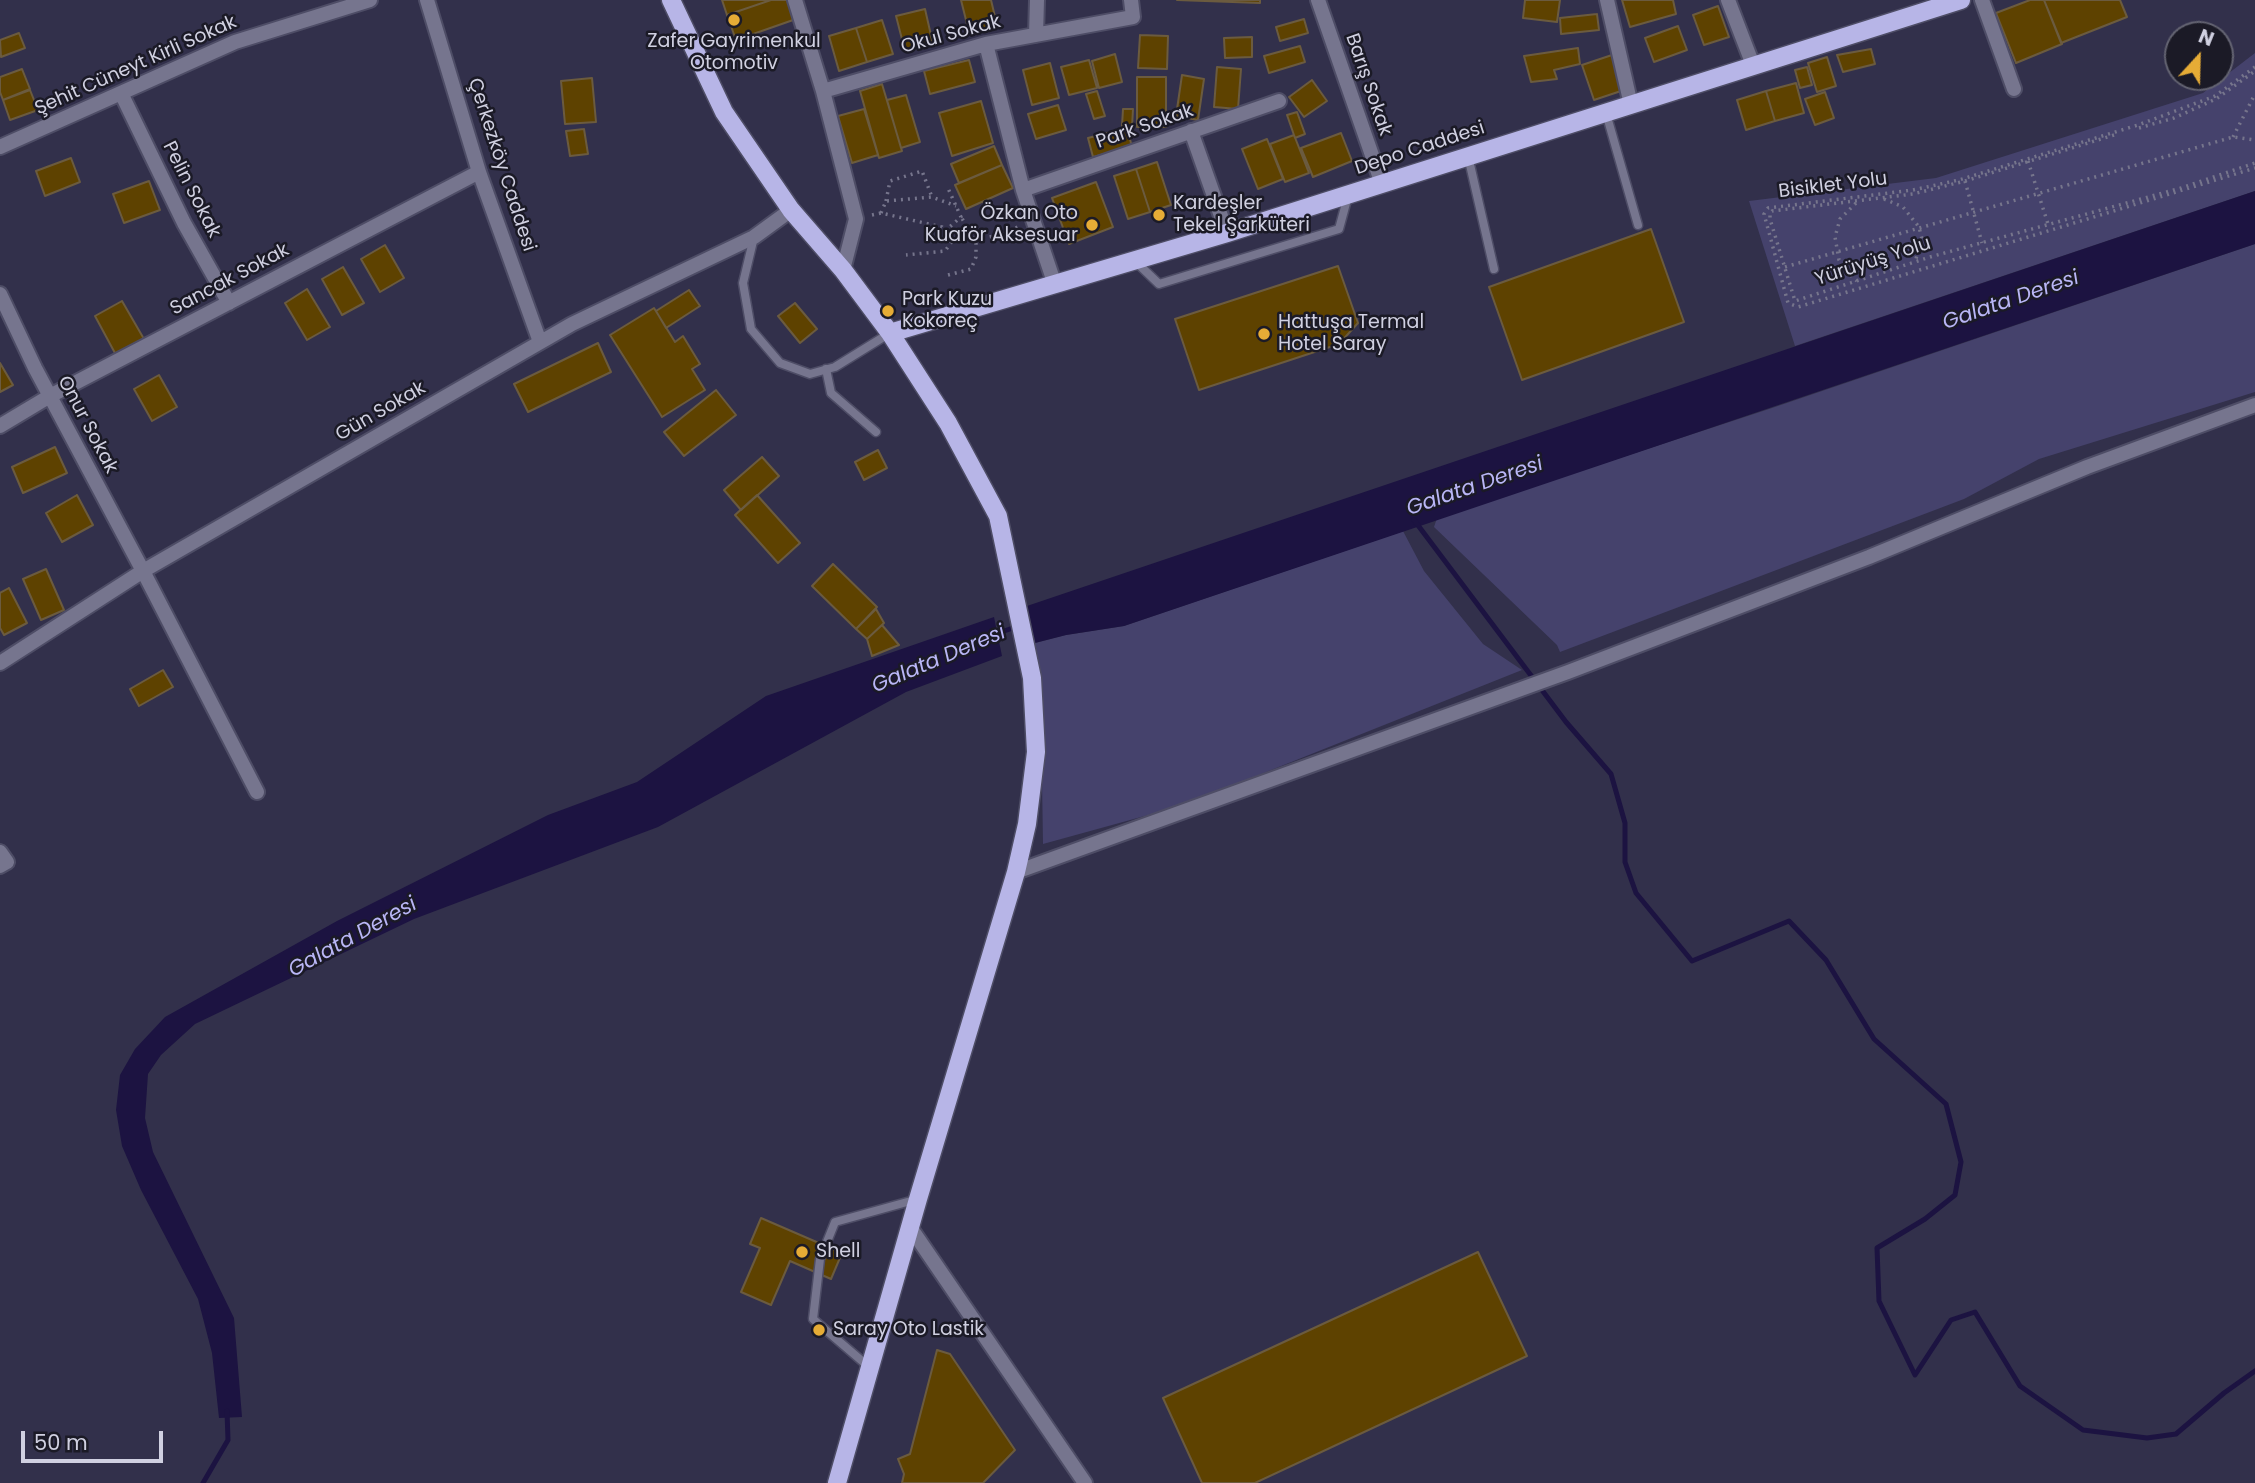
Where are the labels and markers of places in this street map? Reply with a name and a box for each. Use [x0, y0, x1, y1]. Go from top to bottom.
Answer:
marker: Zafer Gayrimenkul Otomotiv [726, 12, 742, 28]
place label: Zafer Gayrimenkul Otomotiv [647, 31, 821, 75]
place label: Kardeşler Tekel Şarküteri [1173, 193, 1310, 237]
place label: Özkan Oto Kuaför Aksesuar [925, 203, 1078, 247]
marker: Kardeşler Tekel Şarküteri [1151, 207, 1167, 223]
marker: Özkan Oto Kuaför Aksesuar [1084, 217, 1100, 233]
place label: Park Kuzu Kokoreç [902, 289, 992, 333]
marker: Park Kuzu Kokoreç [880, 303, 896, 319]
place label: Hattuşa Termal Hotel Saray [1278, 312, 1424, 356]
marker: Hattuşa Termal Hotel Saray [1256, 326, 1272, 342]
place label: Shell [816, 1241, 860, 1263]
marker: Shell [794, 1244, 810, 1260]
place label: Saray Oto Lastik [833, 1319, 984, 1341]
marker: Saray Oto Lastik [811, 1322, 827, 1338]

